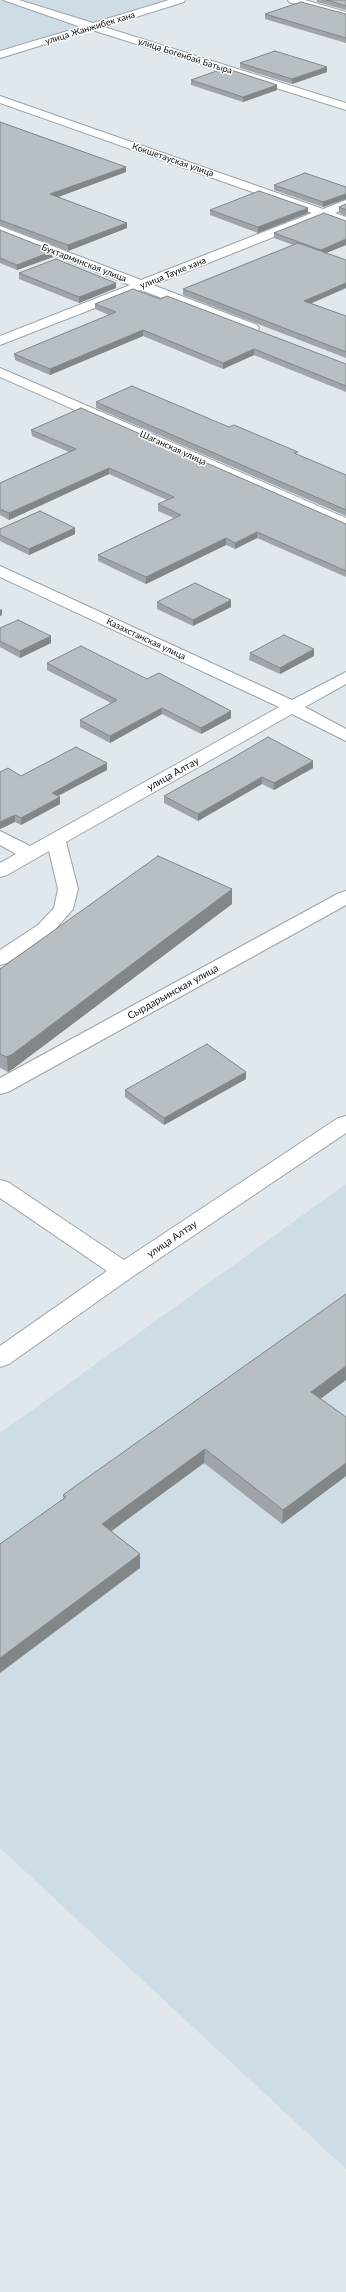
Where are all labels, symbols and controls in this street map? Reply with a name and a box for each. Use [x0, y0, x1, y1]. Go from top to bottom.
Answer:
street label: улица Жанжибек хана [44, 9, 136, 47]
street label: улица Богенбай Батыра [136, 36, 234, 76]
street label: Кокшетауская улица [131, 141, 215, 179]
street label: Бухтарминская улица [40, 242, 128, 284]
street label: улица Тауке хана [138, 255, 208, 291]
street label: Шаганская улица [138, 428, 208, 468]
street label: Казахстанская улица [105, 616, 187, 662]
street label: улица Алтау [145, 755, 201, 793]
street label: Сырдарьинская улица [126, 962, 220, 1022]
street label: улица Алтау [145, 1218, 199, 1260]

